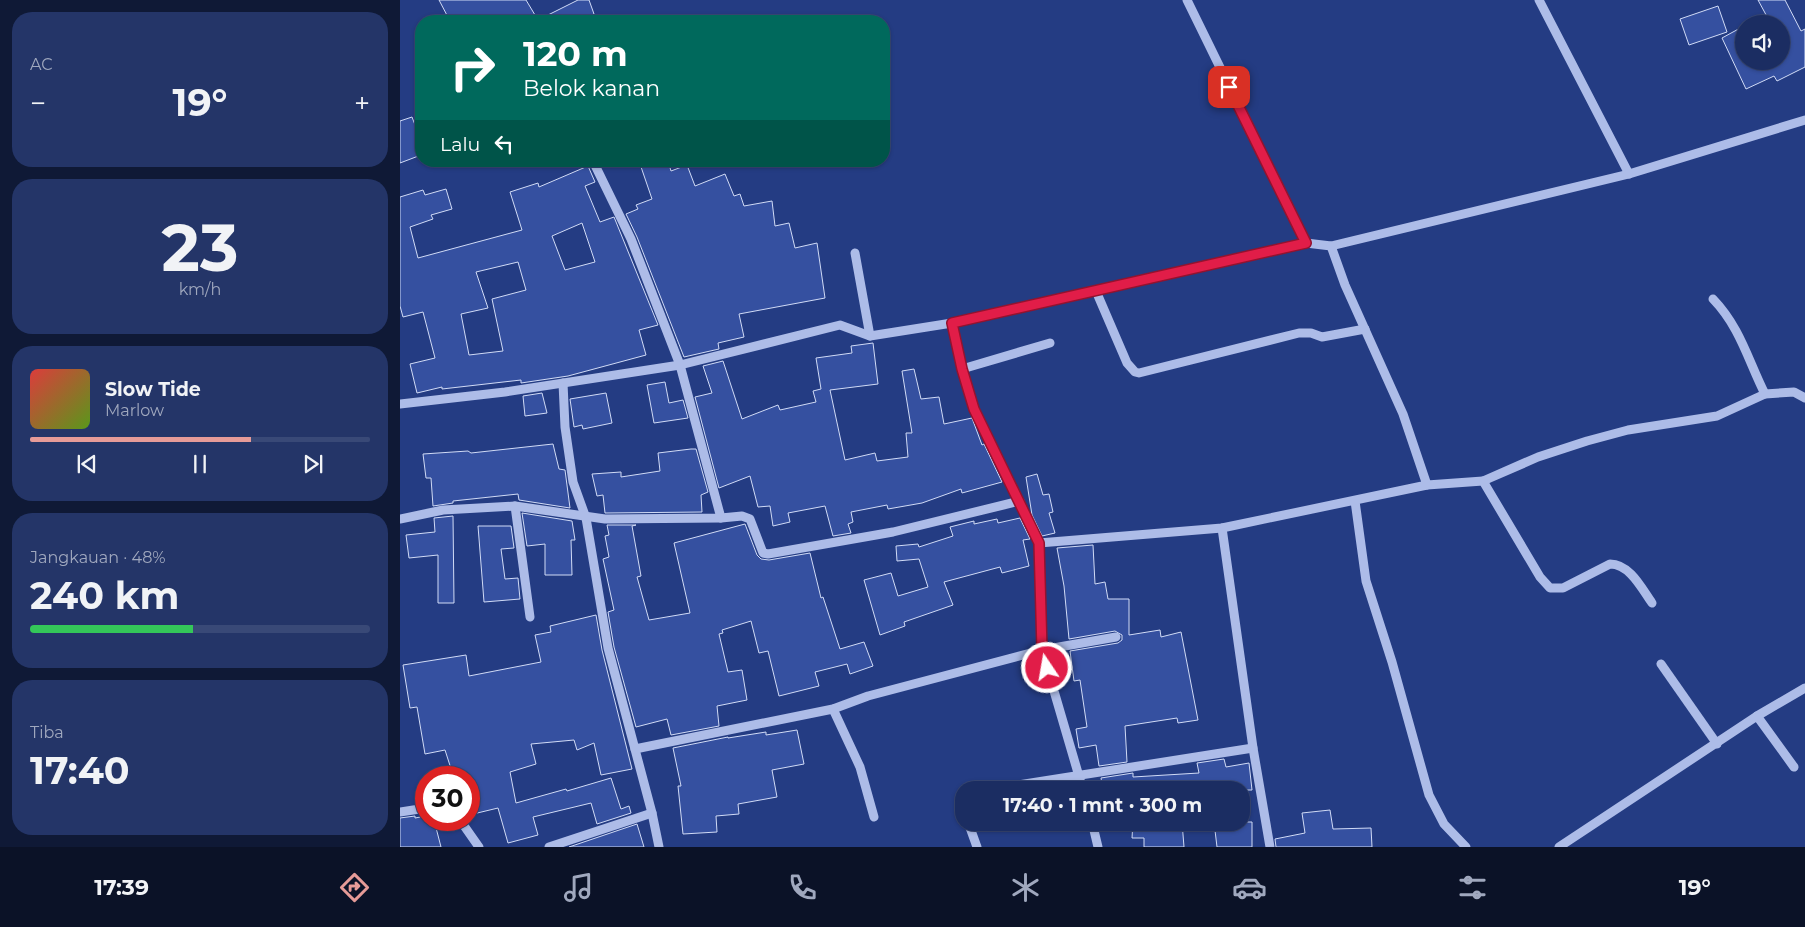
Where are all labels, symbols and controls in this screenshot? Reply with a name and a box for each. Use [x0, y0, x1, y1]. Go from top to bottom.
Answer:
map controls [1735, 15, 1790, 70]
button: sound [1735, 15, 1790, 70]
text: 120 m [523, 32, 628, 75]
icon: right [440, 35, 505, 100]
text: AC [30, 55, 53, 74]
pin [1208, 66, 1250, 108]
icon: arrive [1215, 73, 1243, 101]
text: Belok kanan [523, 75, 660, 102]
text: 19° [173, 79, 228, 126]
text: − [30, 86, 46, 120]
text: + [354, 86, 370, 120]
icon: left [490, 130, 518, 158]
text: Lalu [440, 133, 480, 156]
text: 23 [162, 208, 238, 287]
text: km/h [179, 280, 221, 299]
text: Slow Tide [105, 378, 201, 401]
text: Marlow [105, 401, 164, 420]
icon: previous [73, 450, 101, 478]
icon: pause [186, 450, 214, 478]
icon: next [299, 450, 327, 478]
text: Jangkauan · 48% [30, 548, 166, 567]
text: 240 km [30, 572, 179, 619]
position arrow [1020, 641, 1072, 693]
text: Tiba [30, 723, 64, 742]
text: 17:40 [30, 747, 130, 794]
speed limit sign: 30 [415, 766, 480, 831]
text: 17:40 · 1 mnt · 300 m [1003, 794, 1202, 817]
icon: directions [337, 870, 372, 905]
icon: music [561, 870, 596, 905]
icon: phone [785, 870, 820, 905]
icon: climate [1008, 870, 1043, 905]
icon: car [1232, 870, 1267, 905]
icon: filters [1455, 870, 1490, 905]
text: 17:39 [94, 874, 149, 901]
text: 19° [1679, 874, 1711, 901]

